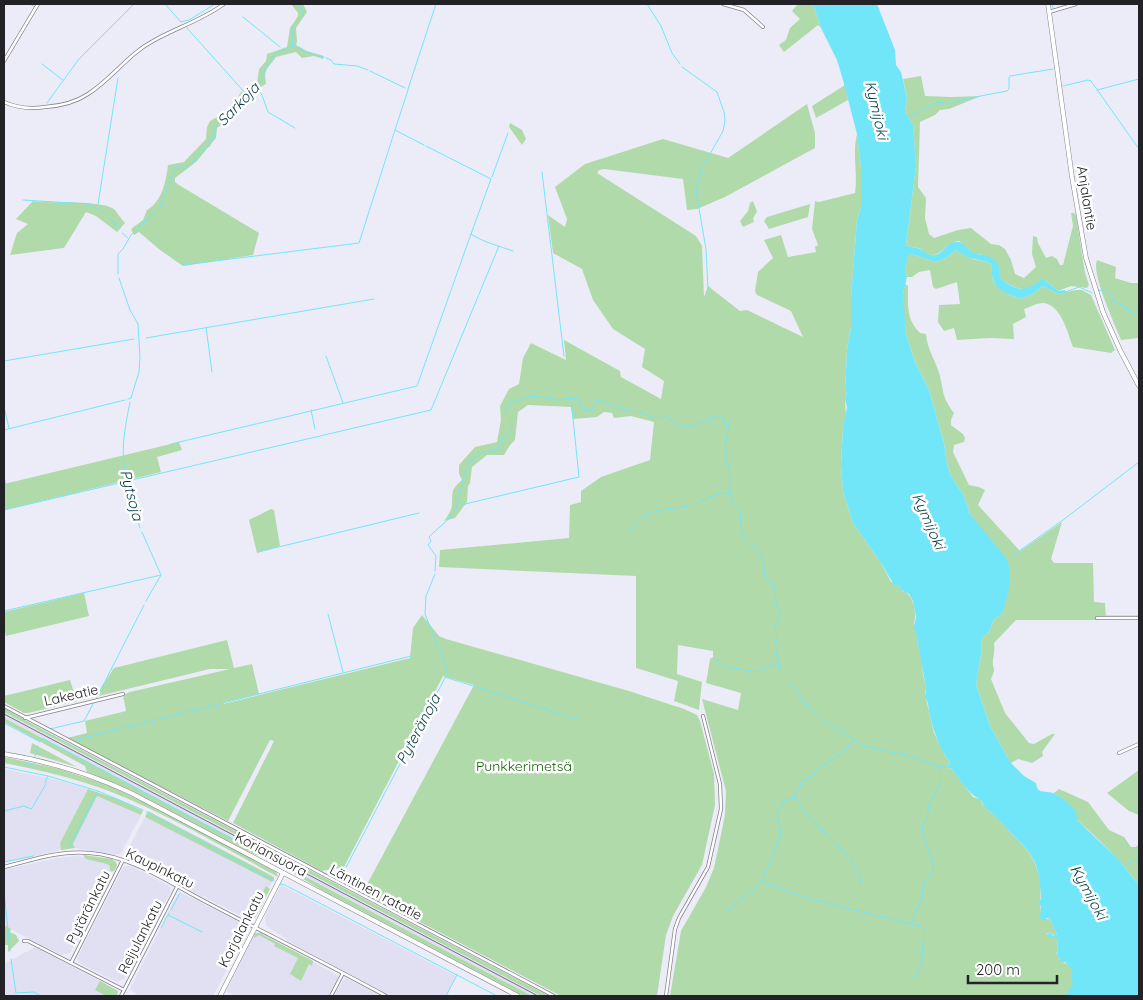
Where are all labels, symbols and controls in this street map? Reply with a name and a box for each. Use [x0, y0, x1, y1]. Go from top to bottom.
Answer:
water label: Sarkoja [213, 78, 264, 130]
water label: Kymijoki [861, 79, 893, 143]
street label: Anjalantie [1073, 165, 1101, 232]
water label: Pytsoja [116, 467, 148, 524]
water label: Kymijoki [908, 490, 951, 554]
street label: Lakeatie [42, 680, 100, 710]
water label: Pyteränoja [392, 690, 445, 767]
park label: Punkkerimetsä [476, 757, 572, 775]
street label: Koriansuora [232, 827, 310, 881]
street label: Kaupinkatu [123, 844, 197, 892]
street label: Läntinen ratatie [327, 860, 425, 924]
water label: Kymijoki [1066, 861, 1113, 924]
street label: Pytäränkatu [62, 867, 114, 947]
street label: Korjalankatu [214, 888, 268, 970]
street label: Reijulankatu [114, 897, 166, 977]
scale bar [968, 952, 1057, 984]
text: 200 m [976, 960, 1020, 979]

